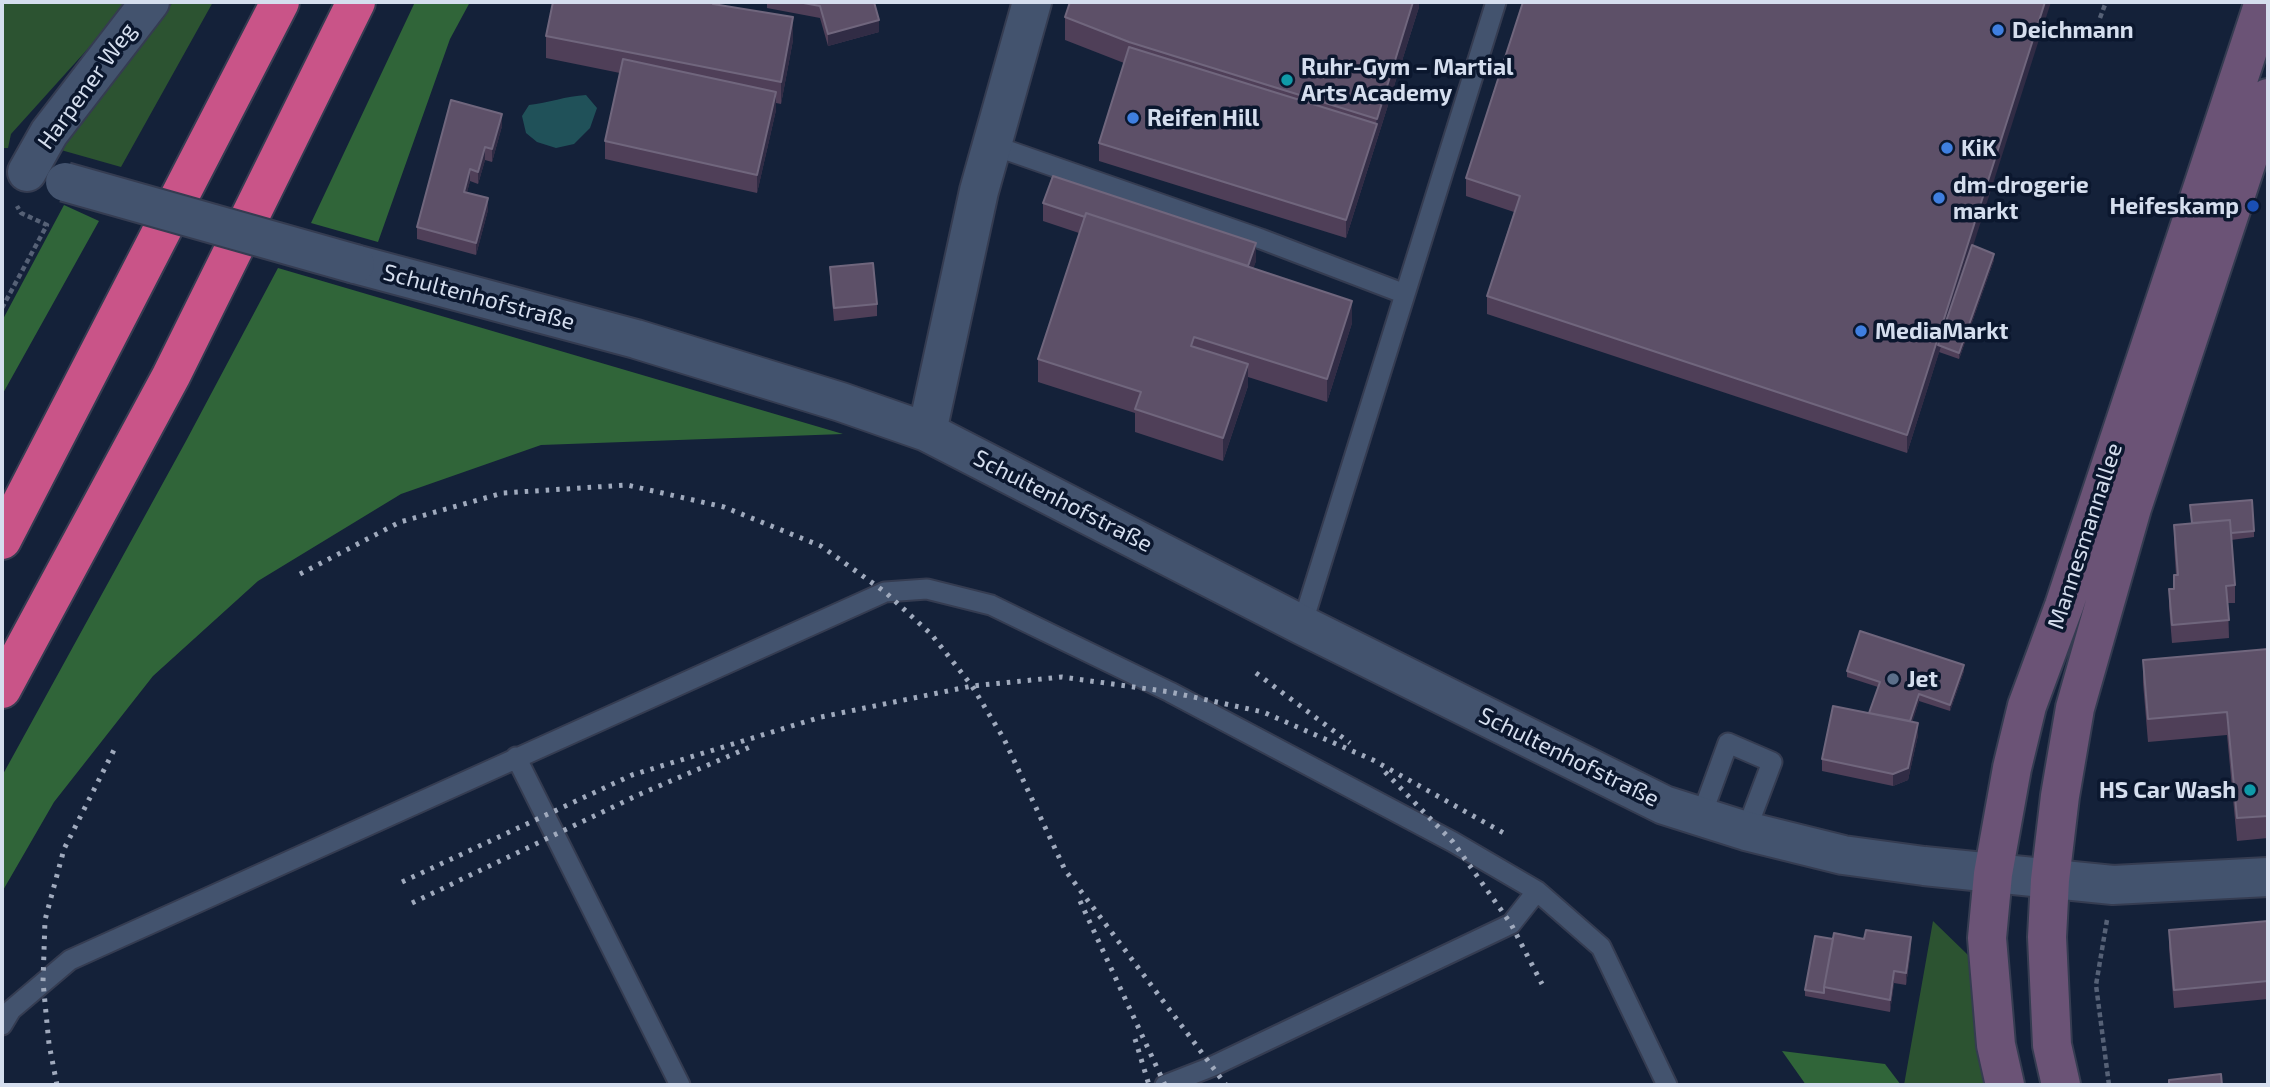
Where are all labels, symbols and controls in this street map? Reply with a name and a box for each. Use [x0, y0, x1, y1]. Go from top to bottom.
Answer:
place label: Deichmann [2012, 16, 2134, 44]
street label: Harpener Weg [32, 17, 142, 155]
marker: Deichmann [1990, 22, 2006, 38]
place label: Ruhr-Gym – Martial Arts Academy [1301, 53, 1514, 107]
marker: Ruhr-Gym – Martial Arts Academy [1279, 72, 1295, 88]
place label: Reifen Hill [1147, 104, 1259, 132]
marker: Reifen Hill [1125, 110, 1141, 126]
place label: KiK [1961, 134, 1997, 162]
marker: KiK [1939, 140, 1955, 156]
place label: dm-drogerie markt [1953, 171, 2089, 225]
marker: dm-drogerie markt [1931, 190, 1947, 206]
place label: Heifeskamp [2109, 192, 2239, 220]
marker: Heifeskamp [2245, 198, 2261, 214]
street label: Schultenhofstraße [380, 258, 578, 336]
place label: MediaMarkt [1875, 317, 2008, 345]
marker: MediaMarkt [1853, 323, 1869, 339]
street label: Mannesmannallee [2042, 439, 2128, 633]
street label: Schultenhofstraße [969, 444, 1157, 558]
place label: Jet [1907, 665, 1938, 693]
marker: Jet [1885, 671, 1901, 687]
street label: Schultenhofstraße [1474, 701, 1664, 813]
place label: HS Car Wash [2099, 776, 2236, 804]
marker: HS Car Wash [2242, 782, 2258, 798]

